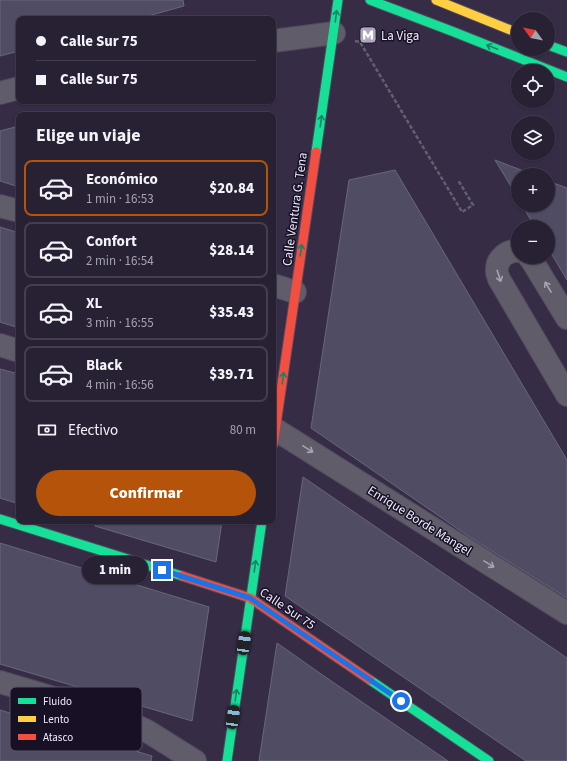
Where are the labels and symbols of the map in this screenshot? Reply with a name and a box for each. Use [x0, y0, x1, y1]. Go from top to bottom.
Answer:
one-way arrow [332, 10, 340, 23]
north arrow [511, 12, 555, 56]
metro station icon: La Viga [358, 25, 378, 45]
place label: La Viga [381, 27, 419, 45]
one-way arrow [486, 42, 498, 50]
one-way arrow [317, 115, 325, 128]
street label: Calle Ventura G. Tena [278, 151, 312, 267]
one-way arrow [297, 244, 305, 257]
one-way arrow [495, 269, 503, 281]
one-way arrow [544, 281, 552, 293]
one-way arrow [279, 372, 287, 385]
one-way arrow [302, 446, 314, 454]
street label: Enrique Borde Mangel [364, 482, 475, 560]
callout: 1 min [82, 556, 148, 584]
one-way arrow [251, 560, 259, 573]
one-way arrow [483, 560, 494, 568]
route end [153, 561, 171, 579]
street label: Calle Sur 75 [256, 584, 319, 634]
car [236, 630, 252, 656]
legend [10, 687, 142, 751]
one-way arrow [232, 689, 240, 702]
route start [392, 692, 410, 710]
text: Fluido [43, 694, 72, 709]
car [225, 704, 241, 730]
text: Lento [43, 712, 69, 727]
text: Atasco [43, 730, 73, 745]

